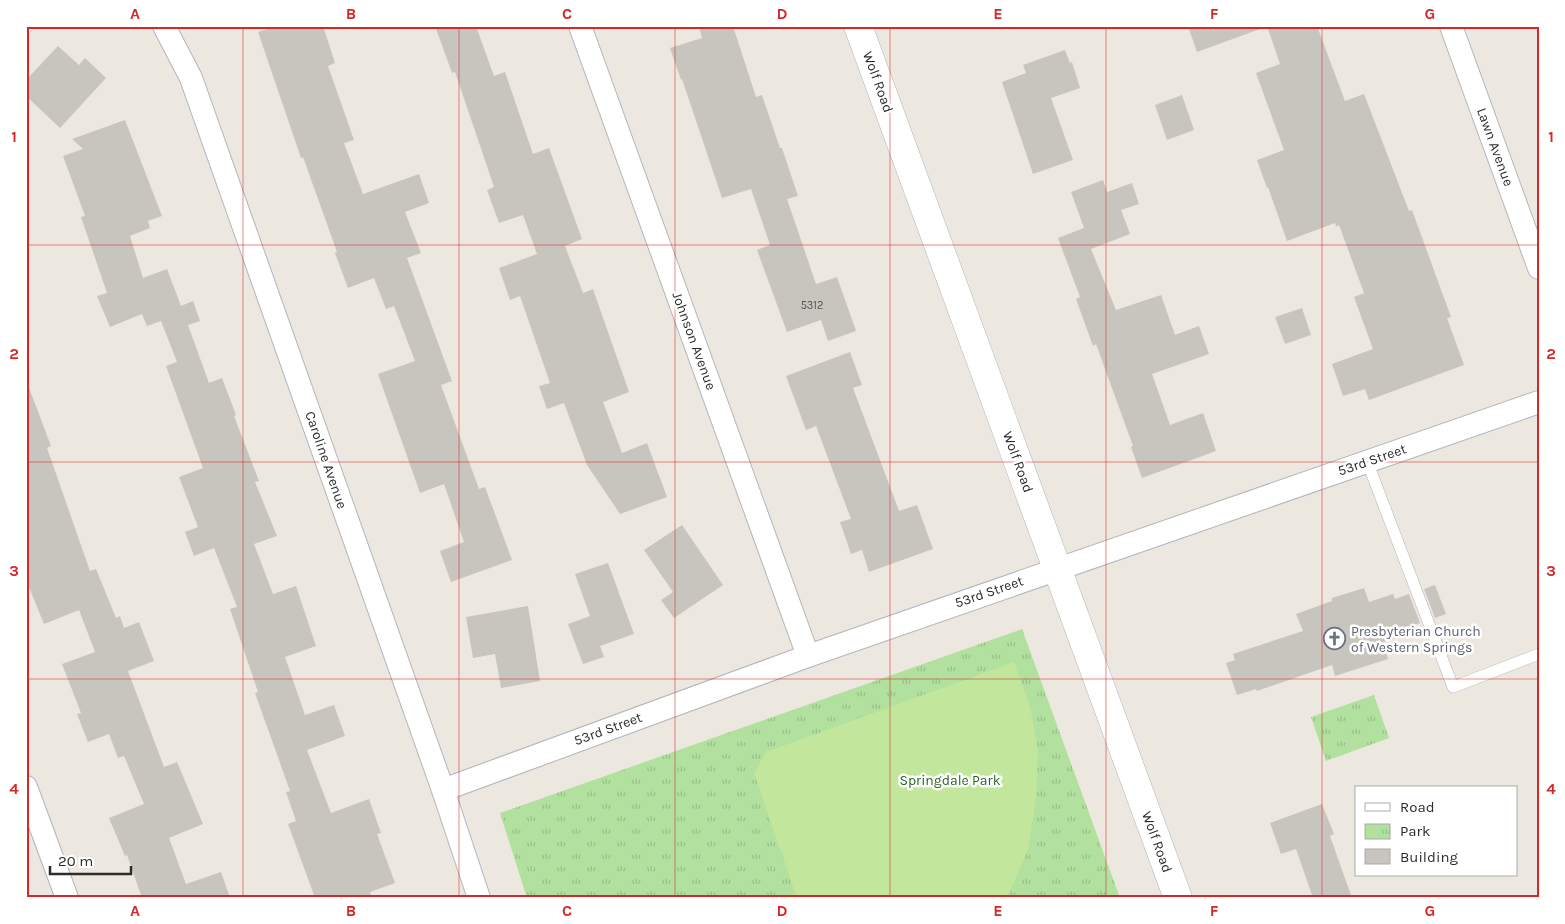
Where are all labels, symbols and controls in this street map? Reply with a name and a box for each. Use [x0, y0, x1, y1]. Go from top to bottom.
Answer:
text: A [130, 4, 140, 23]
text: B [346, 4, 356, 23]
text: C [562, 4, 572, 23]
text: D [777, 4, 788, 23]
text: E [993, 4, 1003, 23]
text: F [1210, 4, 1219, 23]
text: G [1425, 4, 1435, 23]
street label: Wolf Road [859, 49, 897, 115]
street label: Lawn Avenue [1473, 105, 1517, 189]
text: 1 [11, 127, 17, 146]
text: 1 [1548, 127, 1554, 146]
street label: Johnson Avenue [668, 290, 720, 392]
house number: 5312 [801, 299, 823, 312]
text: 2 [9, 344, 19, 363]
text: 2 [1546, 344, 1556, 363]
street label: Caroline Avenue [301, 409, 351, 511]
street label: Wolf Road [999, 429, 1037, 495]
street label: 53rd Street [1336, 440, 1408, 480]
text: 3 [9, 561, 19, 580]
text: 3 [1546, 561, 1556, 580]
street label: 53rd Street [953, 572, 1025, 612]
place label: Presbyterian Church of Western Springs [1351, 623, 1481, 656]
church icon: Presbyterian Church of Western Springs [1323, 627, 1347, 651]
street label: 53rd Street [572, 709, 644, 749]
park label: Springdale Park [899, 772, 1001, 789]
text: 4 [9, 779, 19, 798]
text: 4 [1546, 779, 1556, 798]
legend [1355, 786, 1518, 876]
text: Road [1400, 798, 1435, 816]
street label: Wolf Road [1138, 809, 1176, 875]
text: Park [1400, 822, 1430, 840]
scale bar [50, 844, 131, 876]
text: Building [1400, 848, 1458, 866]
text: 20 m [58, 852, 93, 870]
text: A [130, 901, 140, 920]
text: B [346, 901, 356, 920]
text: C [562, 901, 572, 920]
text: D [777, 901, 788, 920]
text: E [993, 901, 1003, 920]
text: F [1210, 901, 1219, 920]
text: G [1425, 901, 1435, 920]

